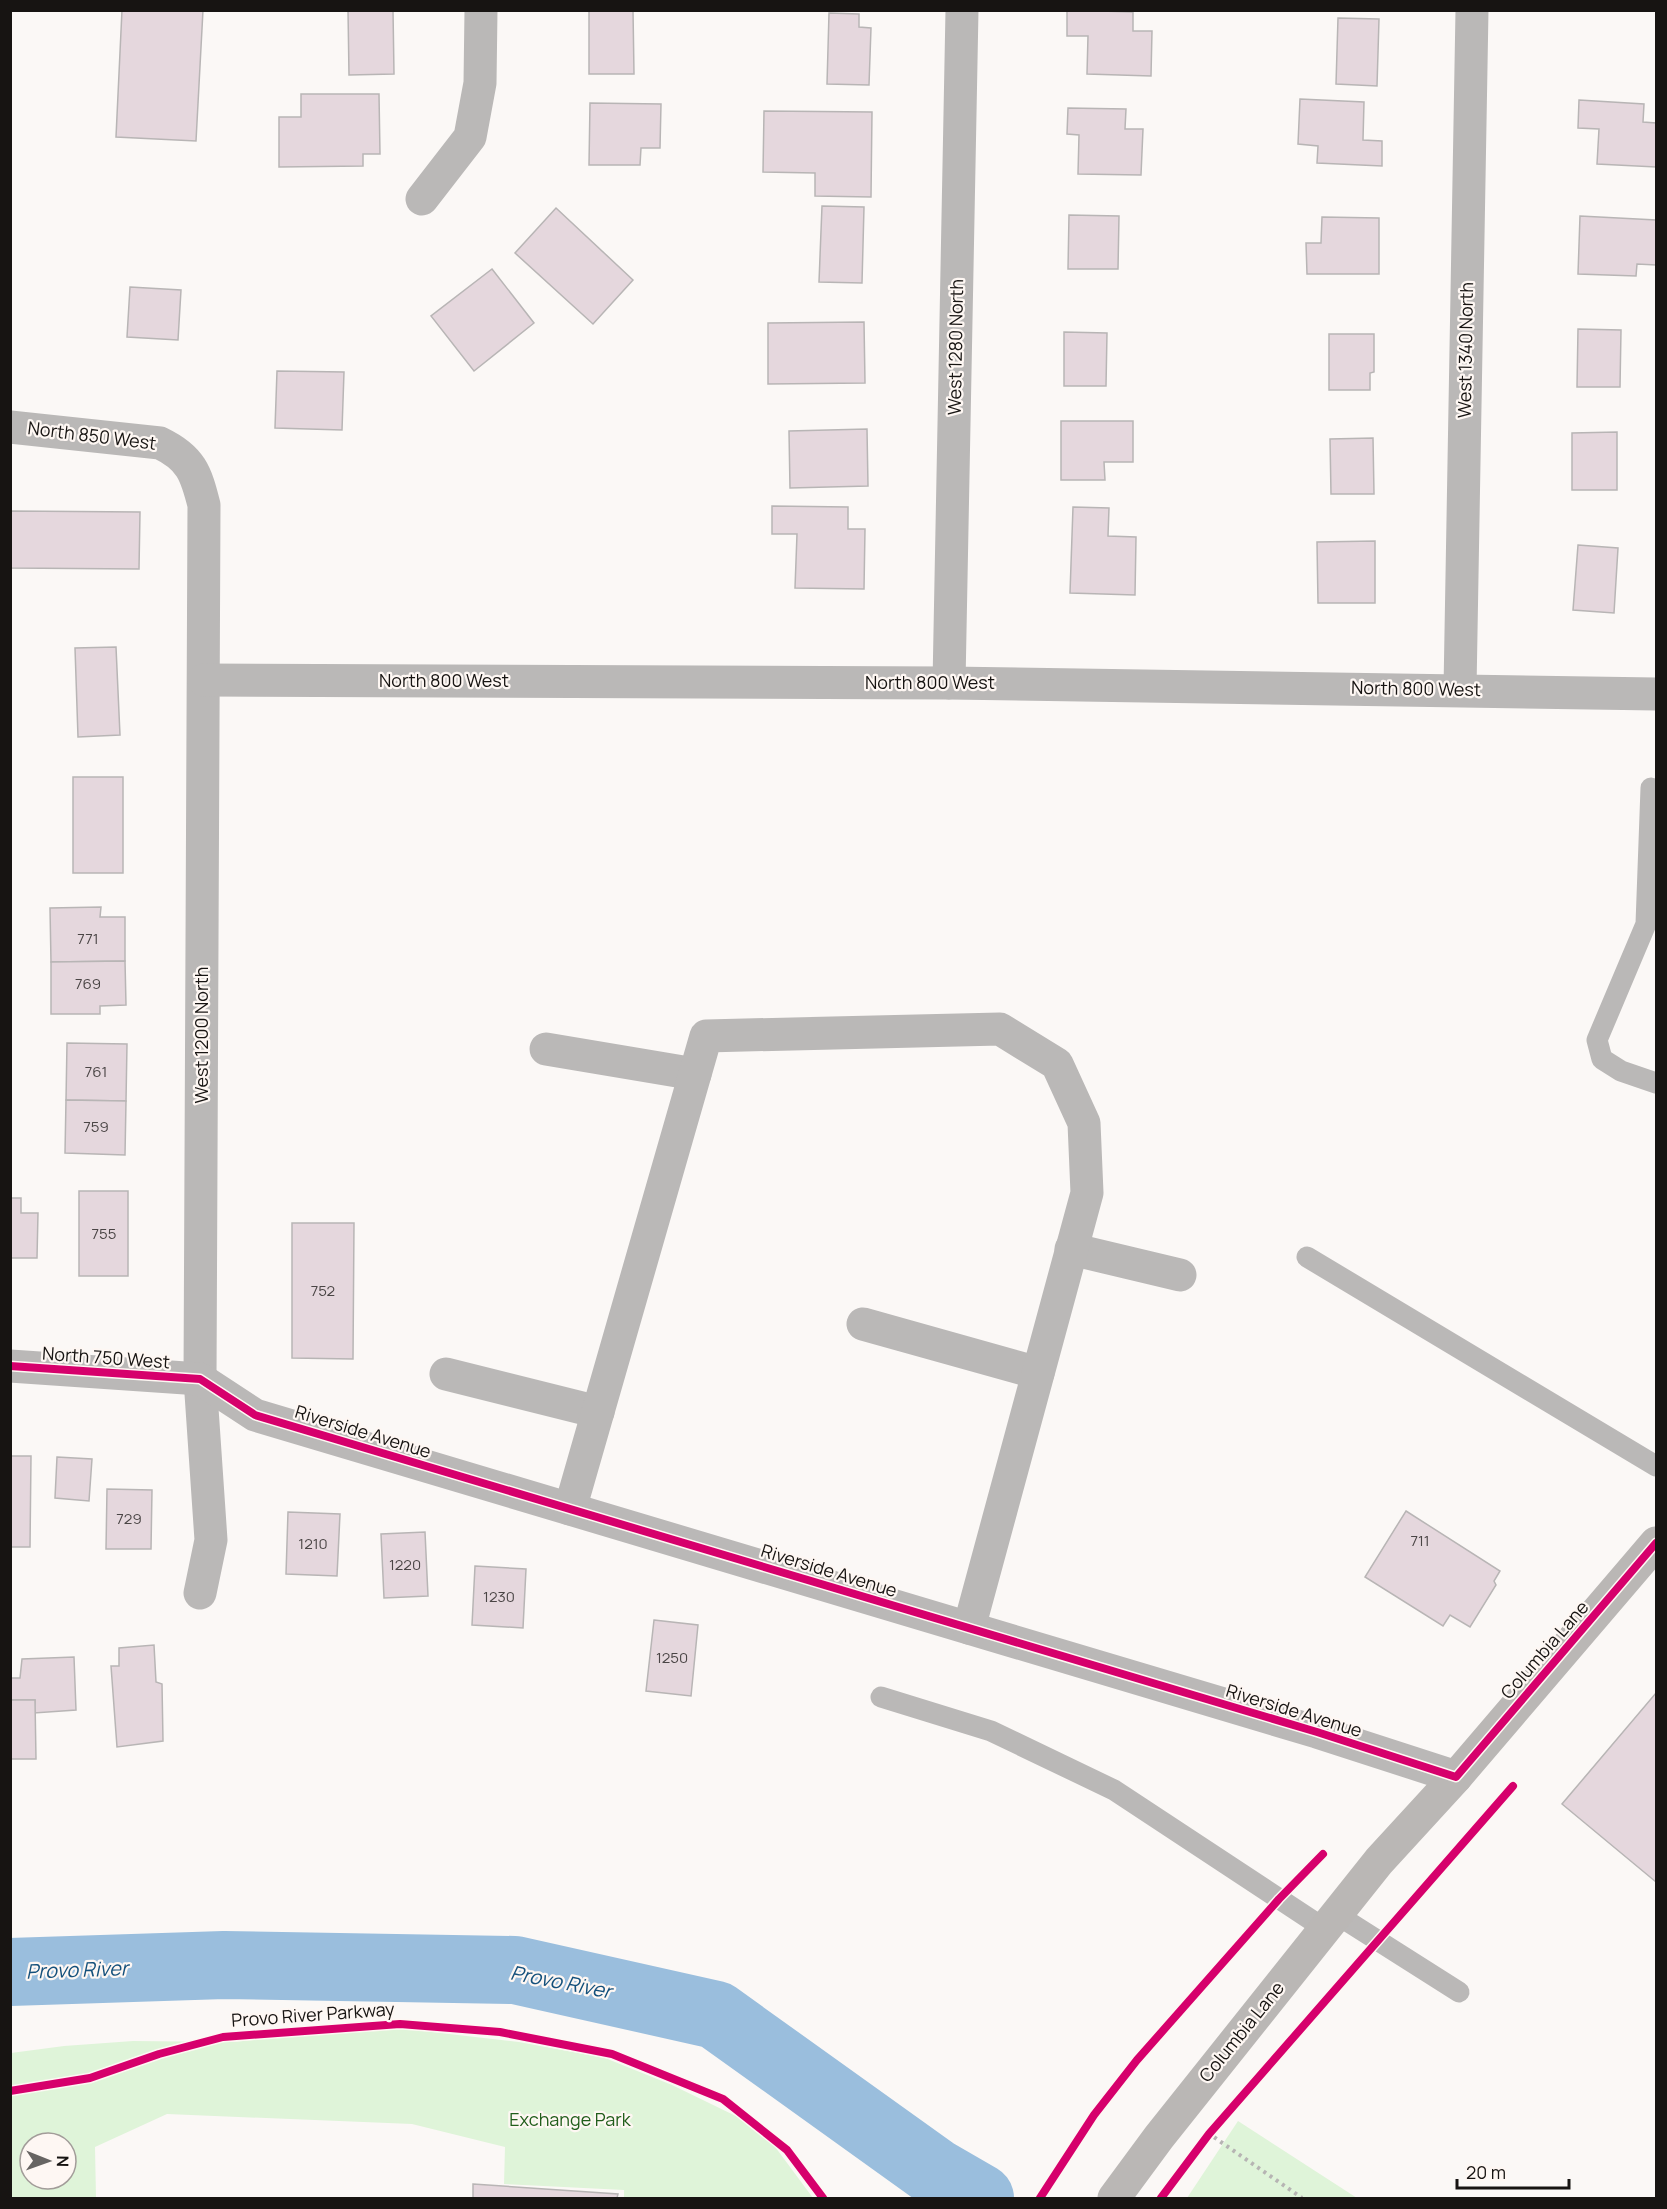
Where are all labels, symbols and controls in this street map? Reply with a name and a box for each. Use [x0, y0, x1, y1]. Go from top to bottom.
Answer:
street label: West 1280 North [942, 279, 968, 415]
street label: West 1340 North [1452, 282, 1478, 418]
street label: North 850 West [26, 415, 158, 455]
street label: North 800 West [379, 668, 509, 692]
street label: North 800 West [865, 670, 995, 694]
street label: North 800 West [1351, 675, 1481, 701]
house number: 771 [77, 928, 99, 949]
street label: West 1200 North [189, 967, 213, 1103]
house number: 769 [75, 973, 101, 994]
house number: 761 [85, 1061, 107, 1082]
house number: 759 [83, 1116, 109, 1137]
house number: 755 [92, 1223, 116, 1244]
house number: 752 [311, 1280, 335, 1301]
street label: North 750 West [41, 1341, 171, 1373]
street label: Riverside Avenue [292, 1399, 434, 1463]
house number: 729 [116, 1508, 142, 1529]
house number: 711 [1410, 1530, 1430, 1551]
house number: 1210 [298, 1533, 328, 1554]
street label: Riverside Avenue [758, 1538, 900, 1602]
house number: 1220 [389, 1554, 421, 1575]
house number: 1230 [483, 1586, 515, 1607]
street label: Columbia Lane [1495, 1595, 1593, 1703]
house number: 1250 [656, 1647, 688, 1668]
street label: Riverside Avenue [1223, 1678, 1365, 1742]
water label: Provo River [26, 1954, 131, 1985]
water label: Provo River [508, 1959, 616, 2005]
street label: Columbia Lane [1193, 1976, 1289, 2087]
street label: Provo River Parkway [231, 1996, 396, 2032]
park label: Exchange Park [509, 2107, 632, 2131]
north arrow [18, 2131, 78, 2191]
scale bar [1457, 2152, 1570, 2190]
text: N [52, 2155, 74, 2167]
text: 20 m [1466, 2160, 1506, 2184]

